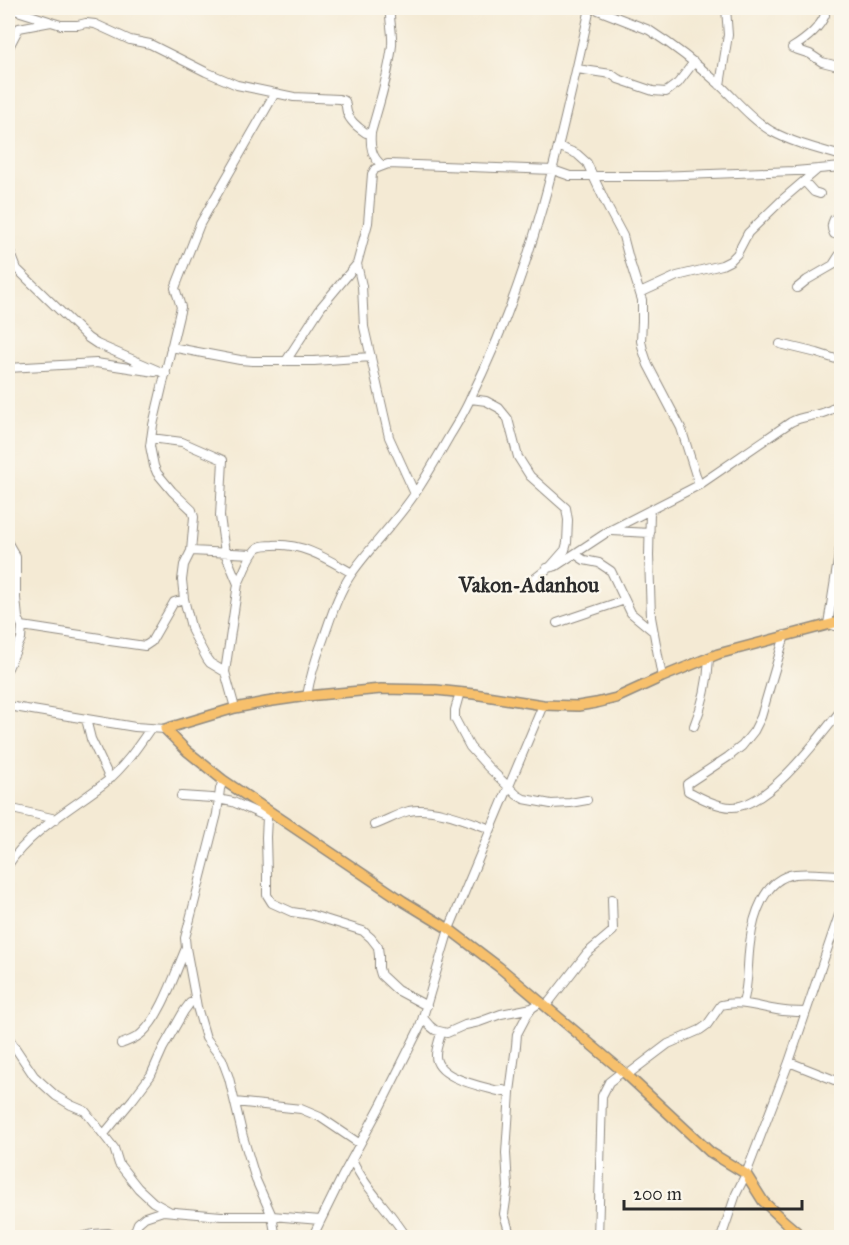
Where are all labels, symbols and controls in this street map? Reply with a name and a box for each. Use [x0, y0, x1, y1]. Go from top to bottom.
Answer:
district label: Vakon-Adanhou [458, 572, 600, 598]
scale bar [624, 1173, 802, 1211]
text: 200 m [633, 1183, 682, 1205]

